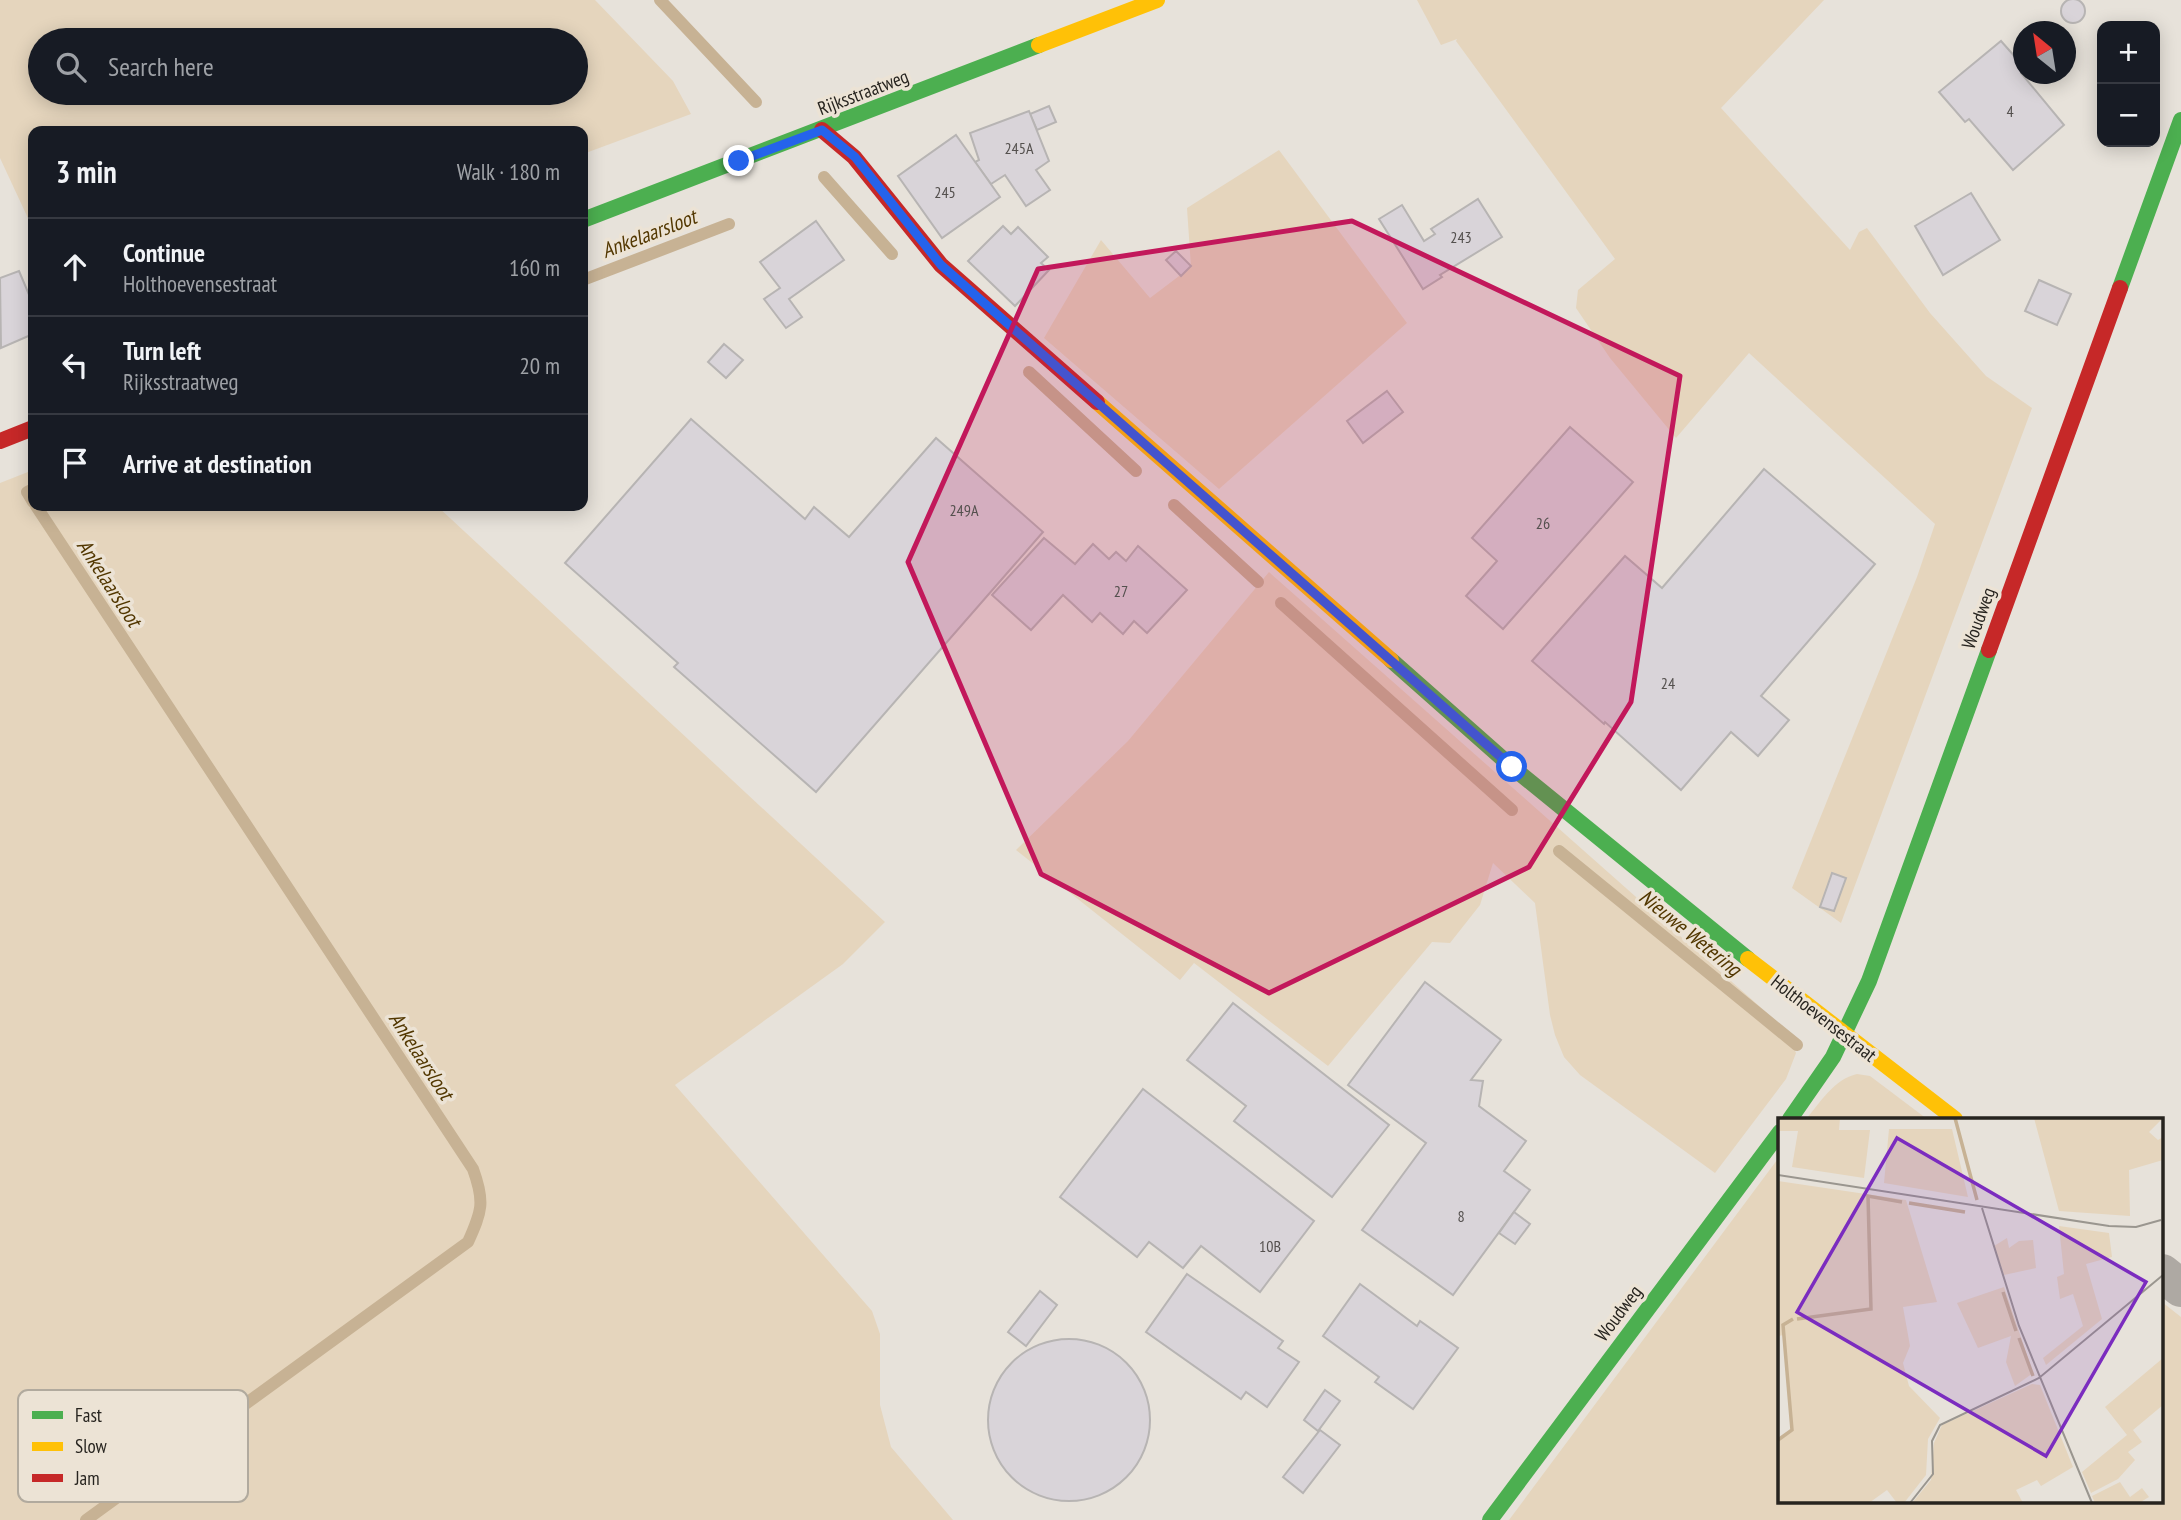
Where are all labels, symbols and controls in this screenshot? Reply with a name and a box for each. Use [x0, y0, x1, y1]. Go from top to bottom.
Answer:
north arrow [2013, 21, 2076, 84]
map controls [2097, 21, 2160, 147]
button: + [2097, 21, 2160, 84]
search box [28, 28, 588, 105]
icon: search [52, 48, 90, 86]
text: Search here [108, 50, 214, 83]
street label: Rijksstraatweg [814, 64, 912, 120]
button: − [2097, 84, 2160, 147]
house number: 4 [2006, 101, 2014, 121]
house number: 245A [1004, 138, 1034, 158]
route end [723, 145, 754, 176]
text: 3 min [56, 152, 117, 191]
text: Walk · 180 m [457, 157, 560, 186]
house number: 245 [934, 182, 956, 202]
water label: Ankelaarsloot [598, 202, 702, 264]
house number: 243 [1450, 227, 1472, 247]
text: Continue [123, 236, 205, 269]
icon: ahead [56, 248, 94, 286]
text: 160 m [509, 253, 560, 282]
text: Holthoevensestraat [123, 269, 277, 298]
text: Turn left [123, 334, 201, 367]
icon: left [56, 346, 94, 384]
text: 20 m [519, 351, 560, 380]
text: Rijksstraatweg [123, 367, 238, 396]
icon: arrive [56, 444, 94, 482]
text: Arrive at destination [123, 447, 312, 480]
house number: 249A [949, 500, 979, 520]
house number: 26 [1536, 513, 1550, 533]
water label: Ankelaarsloot [71, 534, 149, 634]
house number: 27 [1114, 581, 1128, 601]
street label: Woudweg [1956, 584, 2000, 652]
house number: 24 [1661, 673, 1675, 693]
route start [1496, 751, 1527, 782]
water label: Nieuwe Wetering [1634, 883, 1748, 983]
street label: Holthoevensestraat [1766, 969, 1882, 1067]
water label: Ankelaarsloot [383, 1007, 461, 1107]
inset map [1778, 1118, 2164, 1502]
house number: 8 [1457, 1206, 1465, 1226]
house number: 10B [1259, 1236, 1281, 1256]
street label: Woudweg [1589, 1280, 1647, 1346]
legend [18, 1390, 248, 1502]
text: Fast [75, 1403, 103, 1427]
text: Slow [75, 1434, 108, 1458]
text: Jam [74, 1466, 100, 1490]

